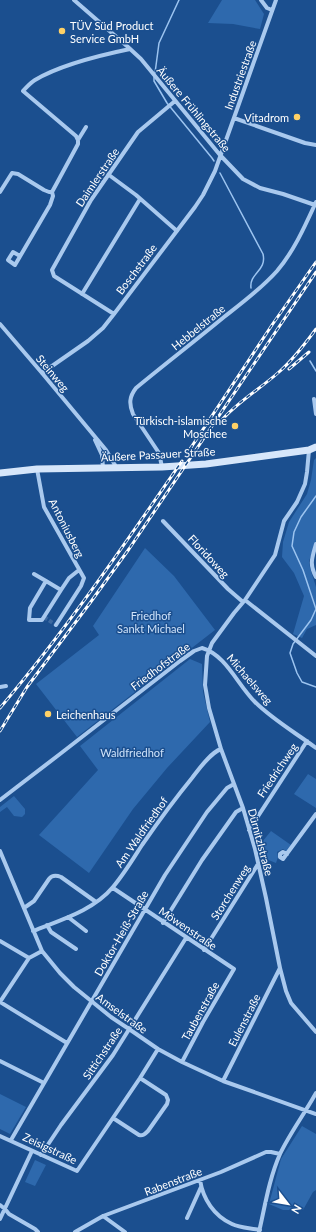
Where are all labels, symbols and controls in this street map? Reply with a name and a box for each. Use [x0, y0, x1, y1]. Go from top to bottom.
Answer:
place label: TÜV Süd Product Service GmbH [70, 19, 153, 45]
marker: TÜV Süd Product Service GmbH [57, 26, 67, 36]
street label: Industriestraße [221, 38, 259, 111]
street label: Äußere Frühlingstraße [154, 64, 234, 154]
place label: Vitadrom [244, 111, 289, 124]
marker: Vitadrom [292, 112, 302, 122]
street label: Daimlerstraße [73, 145, 122, 209]
street label: Boschstraße [113, 241, 159, 297]
street label: Hebbelstraße [169, 301, 228, 353]
street label: Steinweg [34, 352, 72, 394]
place label: Türkisch-islamische Moschee [134, 414, 227, 440]
marker: Türkisch-islamische Moschee [230, 421, 240, 431]
street label: Äußere Passauer Straße [100, 444, 216, 463]
street label: Antoniusberg [46, 496, 88, 560]
street label: Floridoweg [186, 532, 232, 580]
park label: Friedhof Sankt Michael [117, 609, 185, 635]
street label: Friedhofstraße [128, 639, 192, 692]
street label: Michaelsweg [224, 651, 276, 707]
place label: Leichenhaus [56, 708, 116, 721]
marker: Leichenhaus [43, 709, 53, 719]
street label: Friedrichweg [254, 740, 300, 800]
park label: Waldfriedhof [100, 746, 164, 759]
street label: Am Waldfriedhof [112, 794, 170, 870]
street label: Dürnitzlstraße [246, 807, 276, 877]
street label: Storchenweg [208, 862, 252, 922]
street label: Doktor-Heiß-Straße [91, 888, 151, 978]
street label: Möwenstraße [157, 904, 220, 952]
street label: Taubenstraße [179, 979, 222, 1043]
street label: Amselstraße [94, 990, 150, 1036]
street label: Eulenstraße [225, 991, 263, 1048]
street label: Sittichstraße [80, 1024, 124, 1082]
street label: Zeisigstraße [21, 1130, 79, 1166]
street label: Rabenstraße [142, 1164, 204, 1198]
north arrow [268, 1184, 308, 1224]
text: N [289, 1202, 305, 1216]

